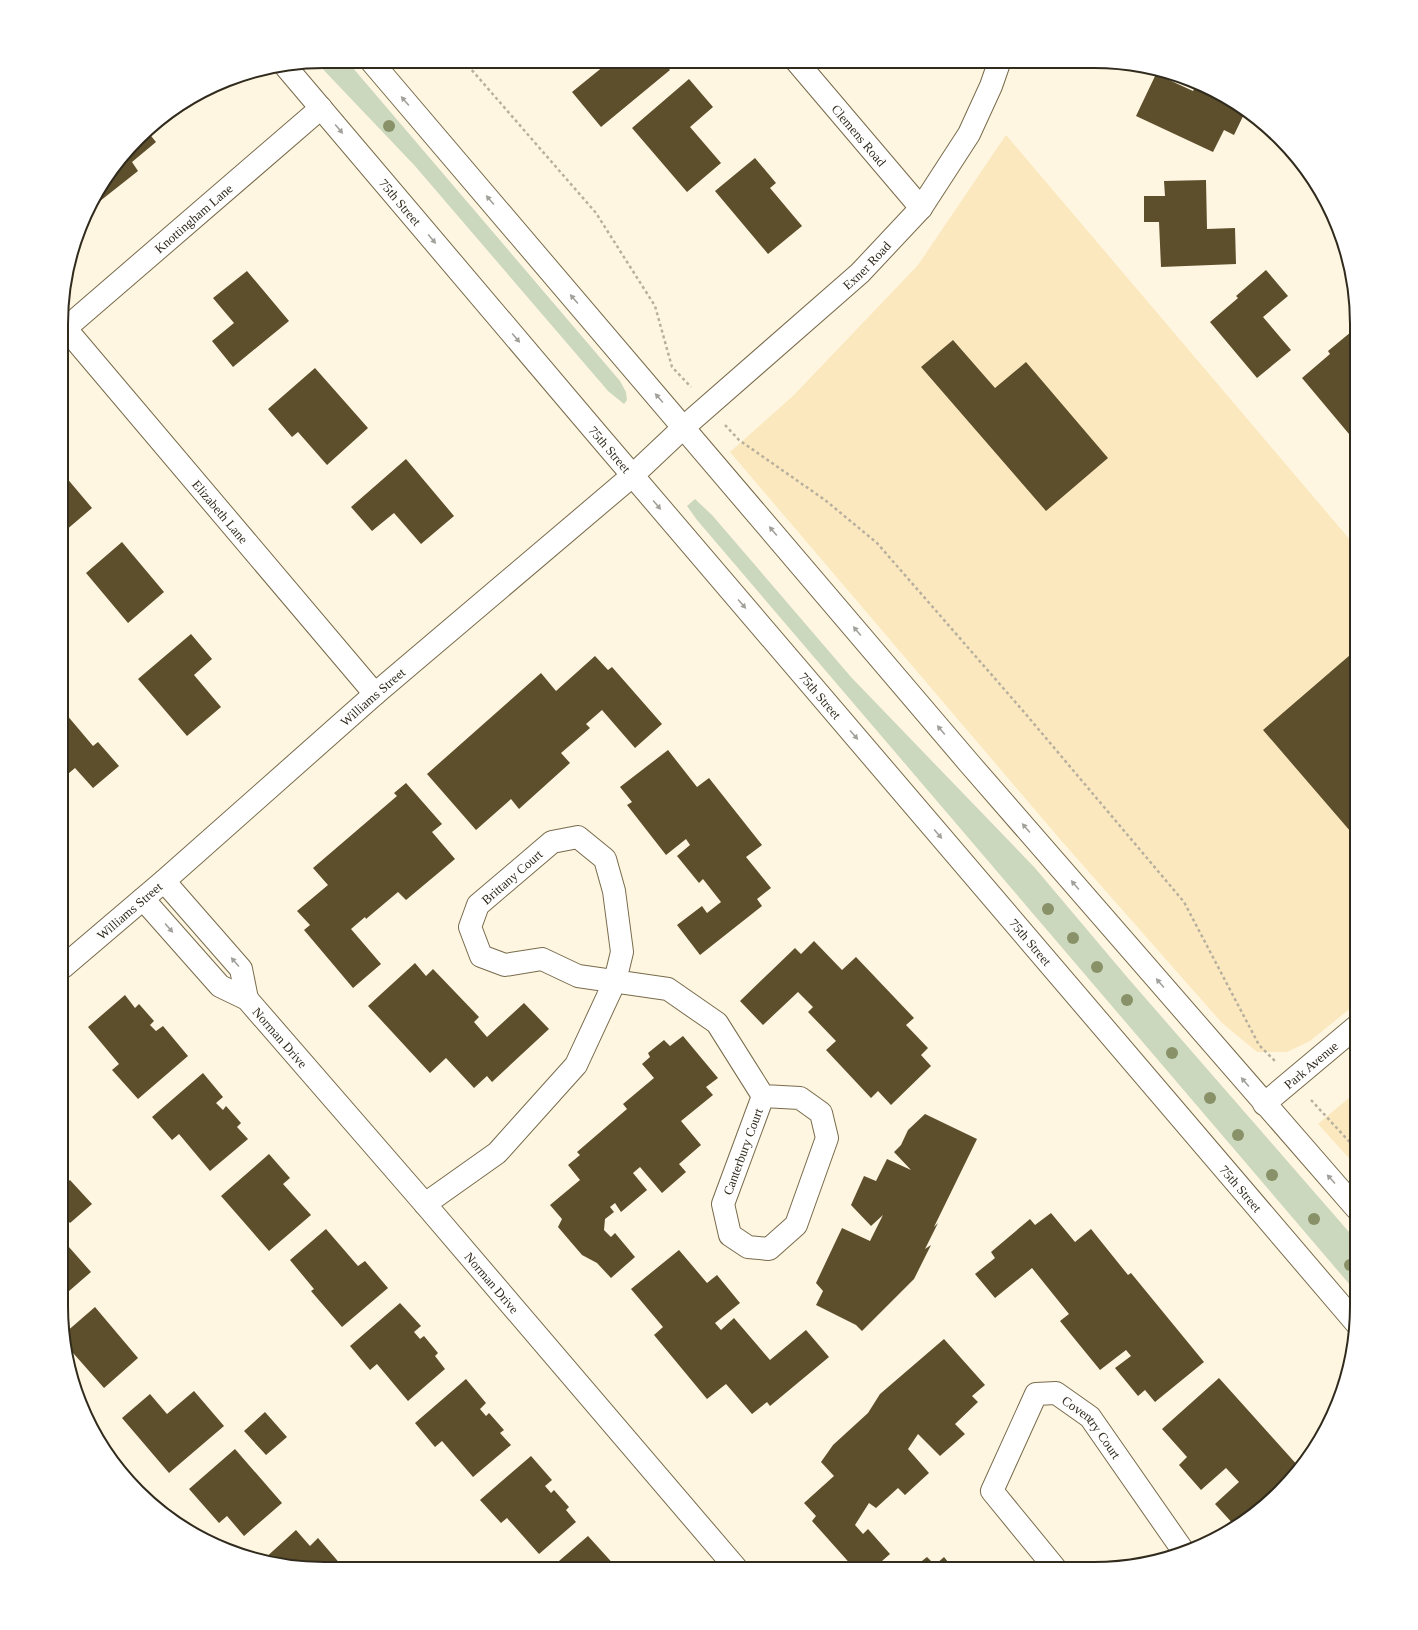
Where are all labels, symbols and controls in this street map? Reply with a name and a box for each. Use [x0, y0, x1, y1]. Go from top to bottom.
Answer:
one-way arrow [401, 96, 410, 107]
street label: Clemens Road [829, 101, 890, 169]
one-way arrow [334, 124, 343, 134]
street label: 75th Street [376, 176, 425, 229]
street label: Knottingham Lane [151, 180, 235, 256]
one-way arrow [485, 195, 494, 206]
one-way arrow [427, 234, 436, 244]
street label: Exner Road [839, 238, 894, 292]
one-way arrow [570, 294, 579, 304]
one-way arrow [511, 333, 520, 344]
one-way arrow [654, 393, 663, 403]
street label: 75th Street [586, 423, 634, 476]
street label: Elizabeth Lane [189, 477, 252, 546]
one-way arrow [653, 500, 662, 511]
one-way arrow [768, 526, 777, 537]
one-way arrow [737, 599, 746, 609]
one-way arrow [852, 625, 861, 636]
street label: Williams Street [337, 664, 408, 729]
street label: 75th Street [796, 669, 845, 722]
one-way arrow [936, 724, 945, 735]
one-way arrow [849, 730, 858, 740]
one-way arrow [1021, 823, 1030, 834]
one-way arrow [934, 828, 943, 839]
street label: Brittany Court [479, 846, 546, 907]
street label: Williams Street [94, 878, 165, 943]
one-way arrow [1070, 879, 1079, 890]
street label: 75th Street [1007, 916, 1055, 969]
one-way arrow [164, 923, 173, 933]
one-way arrow [231, 957, 240, 968]
one-way arrow [1155, 978, 1164, 988]
street label: Norman Drive [250, 1004, 311, 1071]
street label: Park Avenue [1281, 1038, 1341, 1092]
one-way arrow [1240, 1076, 1249, 1087]
street label: Canterbury Court [720, 1106, 766, 1197]
street label: 75th Street [1217, 1162, 1265, 1215]
one-way arrow [1326, 1174, 1335, 1184]
street label: Norman Drive [462, 1249, 523, 1316]
street label: Coventry Court [1059, 1392, 1124, 1462]

